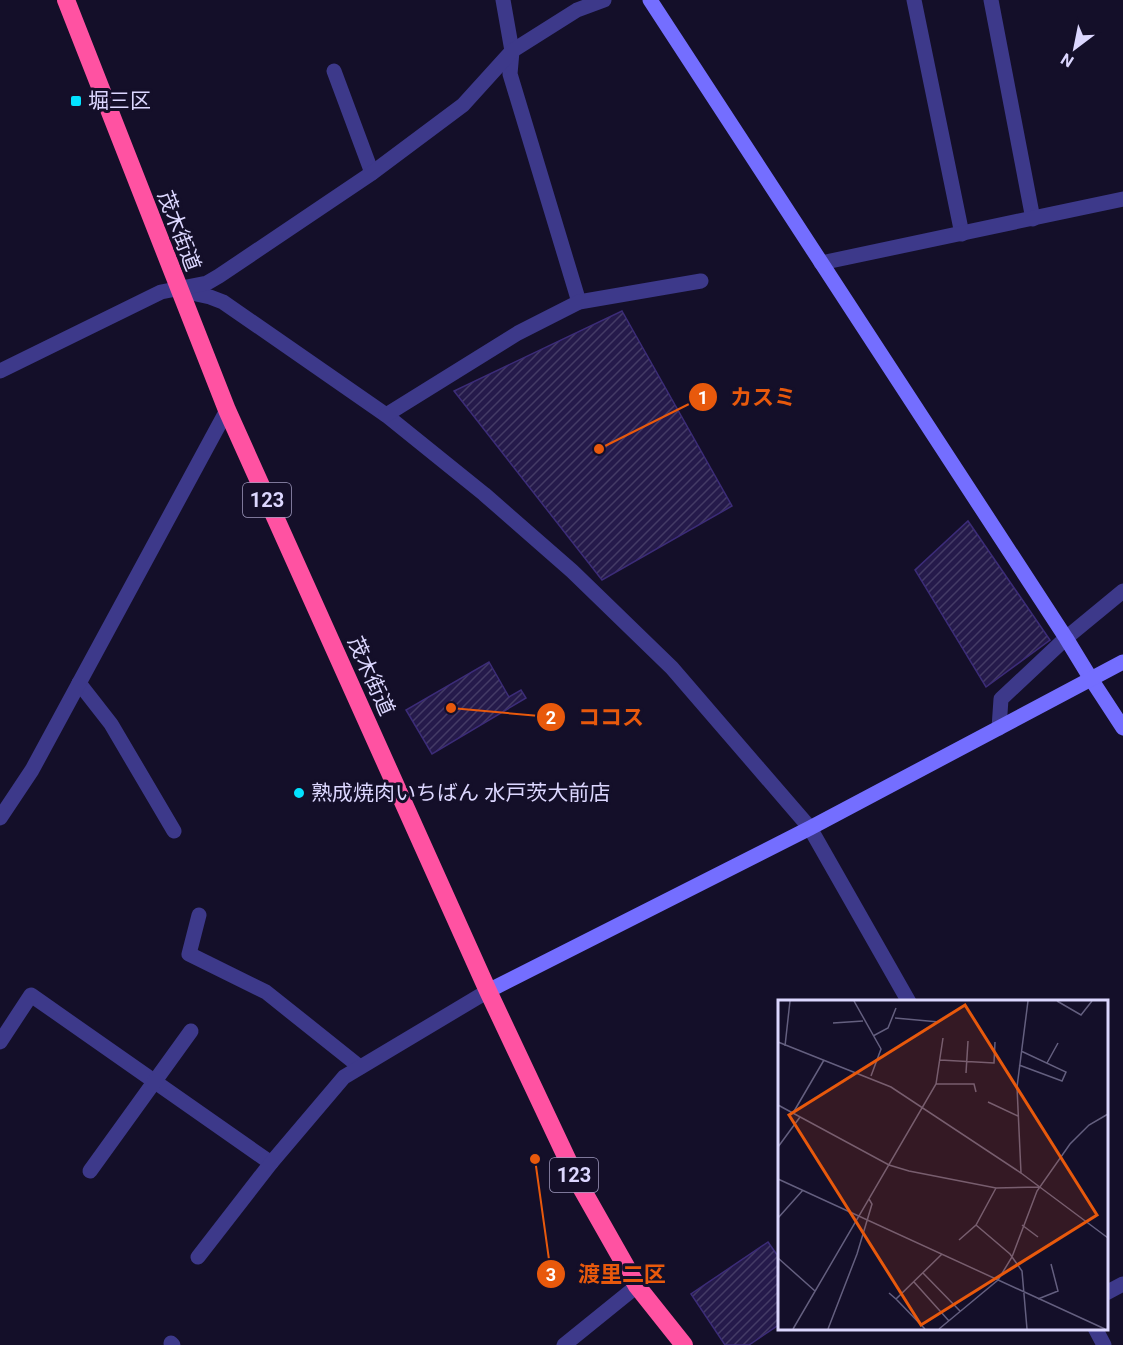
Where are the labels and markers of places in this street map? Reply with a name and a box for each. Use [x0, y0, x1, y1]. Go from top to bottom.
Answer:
place label: 堀三区 [88, 89, 151, 113]
marker: 堀三区 [69, 94, 83, 108]
callout: カスミ [688, 377, 808, 417]
callout: ココス [536, 697, 656, 737]
place label: 熟成焼肉いちばん 水戸茨大前店 [311, 781, 610, 805]
marker: 熟成焼肉いちばん 水戸茨大前店 [292, 786, 306, 800]
callout: 渡里二区 [536, 1254, 678, 1294]

